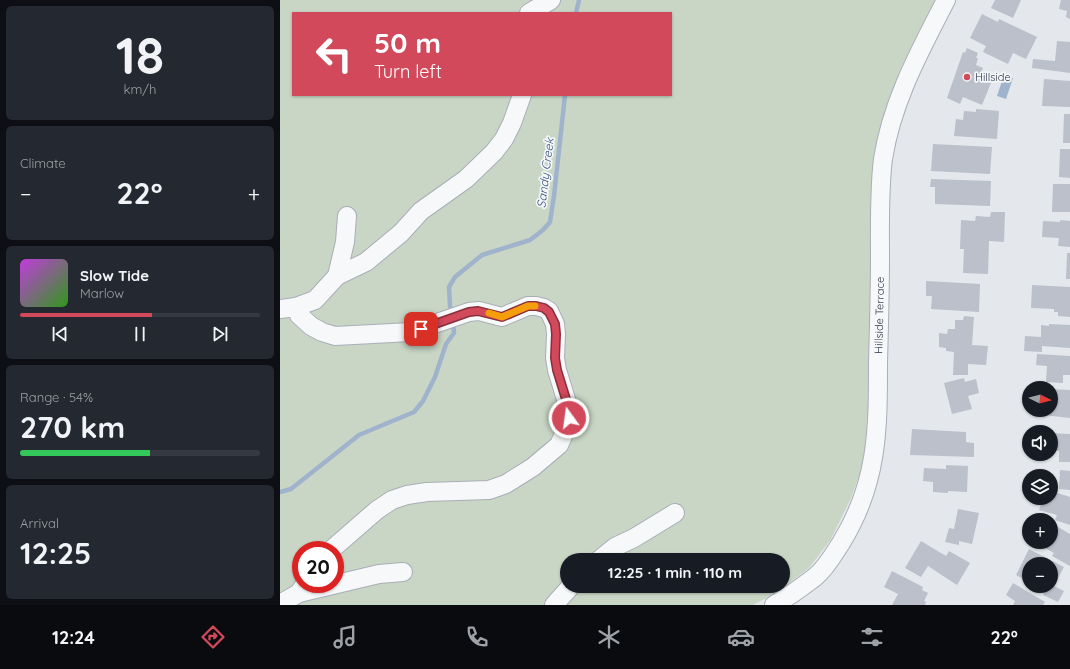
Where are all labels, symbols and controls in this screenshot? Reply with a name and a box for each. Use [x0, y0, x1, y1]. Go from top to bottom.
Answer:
text: 18 [116, 22, 164, 87]
text: 50 m [374, 25, 441, 60]
icon: left [308, 28, 360, 80]
text: Turn left [374, 60, 442, 83]
place label: Hillside [975, 70, 1011, 84]
marker: Hillside [962, 72, 972, 82]
text: km/h [124, 81, 156, 97]
water label: Sandy Creek [533, 136, 557, 209]
text: Climate [20, 155, 66, 171]
text: 22° [117, 174, 162, 212]
text: − [20, 180, 31, 208]
text: + [248, 180, 260, 208]
text: Slow Tide [80, 266, 149, 285]
street label: Hillside Terrace [871, 277, 887, 354]
text: Marlow [80, 285, 124, 301]
pin [404, 312, 438, 346]
icon: arrive [410, 318, 432, 340]
icon: previous [49, 323, 71, 345]
icon: pause [129, 323, 151, 345]
icon: next [209, 323, 231, 345]
north arrow [1022, 381, 1058, 417]
map controls [1022, 381, 1058, 593]
text: Range · 54% [20, 389, 93, 405]
position arrow [548, 397, 590, 439]
text: 270 km [20, 408, 125, 446]
button: sound [1022, 425, 1058, 461]
button: layers [1022, 469, 1058, 505]
button: + [1022, 513, 1058, 549]
text: Arrival [20, 515, 59, 531]
text: 12:25 [20, 534, 91, 572]
speed limit sign: 20 [292, 541, 344, 593]
button: − [1022, 557, 1058, 593]
text: 12:25 · 1 min · 110 m [608, 563, 742, 582]
icon: directions [199, 623, 227, 651]
icon: music [331, 623, 359, 651]
icon: phone [463, 623, 491, 651]
icon: climate [595, 623, 623, 651]
icon: car [727, 623, 755, 651]
icon: filters [858, 623, 886, 651]
text: 12:24 [52, 626, 95, 649]
text: 22° [990, 626, 1018, 649]

